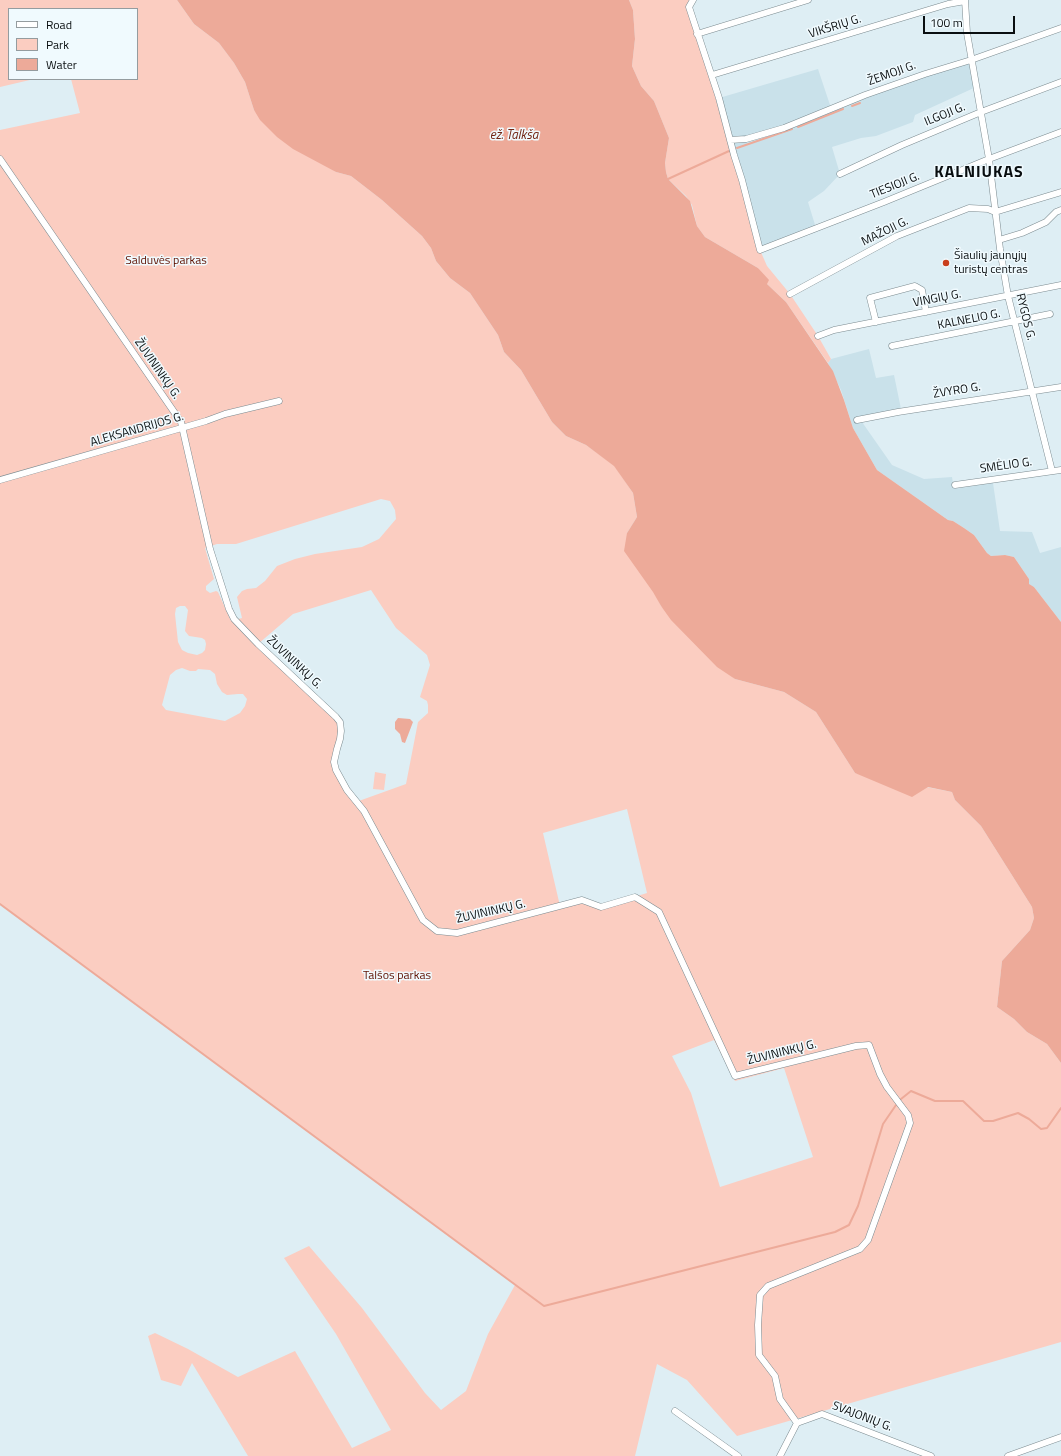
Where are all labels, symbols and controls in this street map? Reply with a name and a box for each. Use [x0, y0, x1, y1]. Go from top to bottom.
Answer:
legend [8, 8, 138, 80]
scale bar [925, 8, 1017, 34]
street label: VIKŠRIŲ G. [807, 12, 863, 42]
text: 100 m [930, 13, 963, 32]
text: Road [46, 15, 72, 34]
text: Park [46, 35, 69, 54]
text: Water [46, 55, 77, 74]
street label: ŽEMOJI G. [866, 59, 918, 89]
street label: ILGOJI G. [923, 100, 967, 130]
water label: ež. Talkša [490, 128, 538, 144]
district label: KALNIUKAS [934, 163, 1024, 183]
street label: TIESIOJI G. [868, 170, 922, 202]
street label: MAŽOJI G. [859, 214, 911, 250]
place label: Šiaulių jaunųjų turistų centras [954, 249, 1028, 277]
park label: Salduvės parkas [125, 254, 207, 268]
marker: Šiaulių jaunųjų turistų centras [941, 258, 951, 268]
street label: VINGIŲ G. [912, 287, 962, 311]
street label: RYGOS G. [1012, 292, 1038, 342]
street label: KALNELIO G. [936, 307, 1002, 333]
street label: ŽUVININKŲ G. [131, 336, 183, 402]
street label: ŽVYRO G. [932, 380, 982, 402]
street label: ALEKSANDRIJOS G. [89, 410, 185, 450]
street label: SMĖLIO G. [979, 455, 1033, 477]
street label: ŽUVININKŲ G. [263, 634, 325, 692]
street label: ŽUVININKŲ G. [455, 897, 527, 927]
park label: Talšos parkas [363, 969, 431, 983]
street label: ŽUVININKŲ G. [746, 1037, 818, 1069]
street label: SVAJONIŲ G. [830, 1399, 894, 1435]

